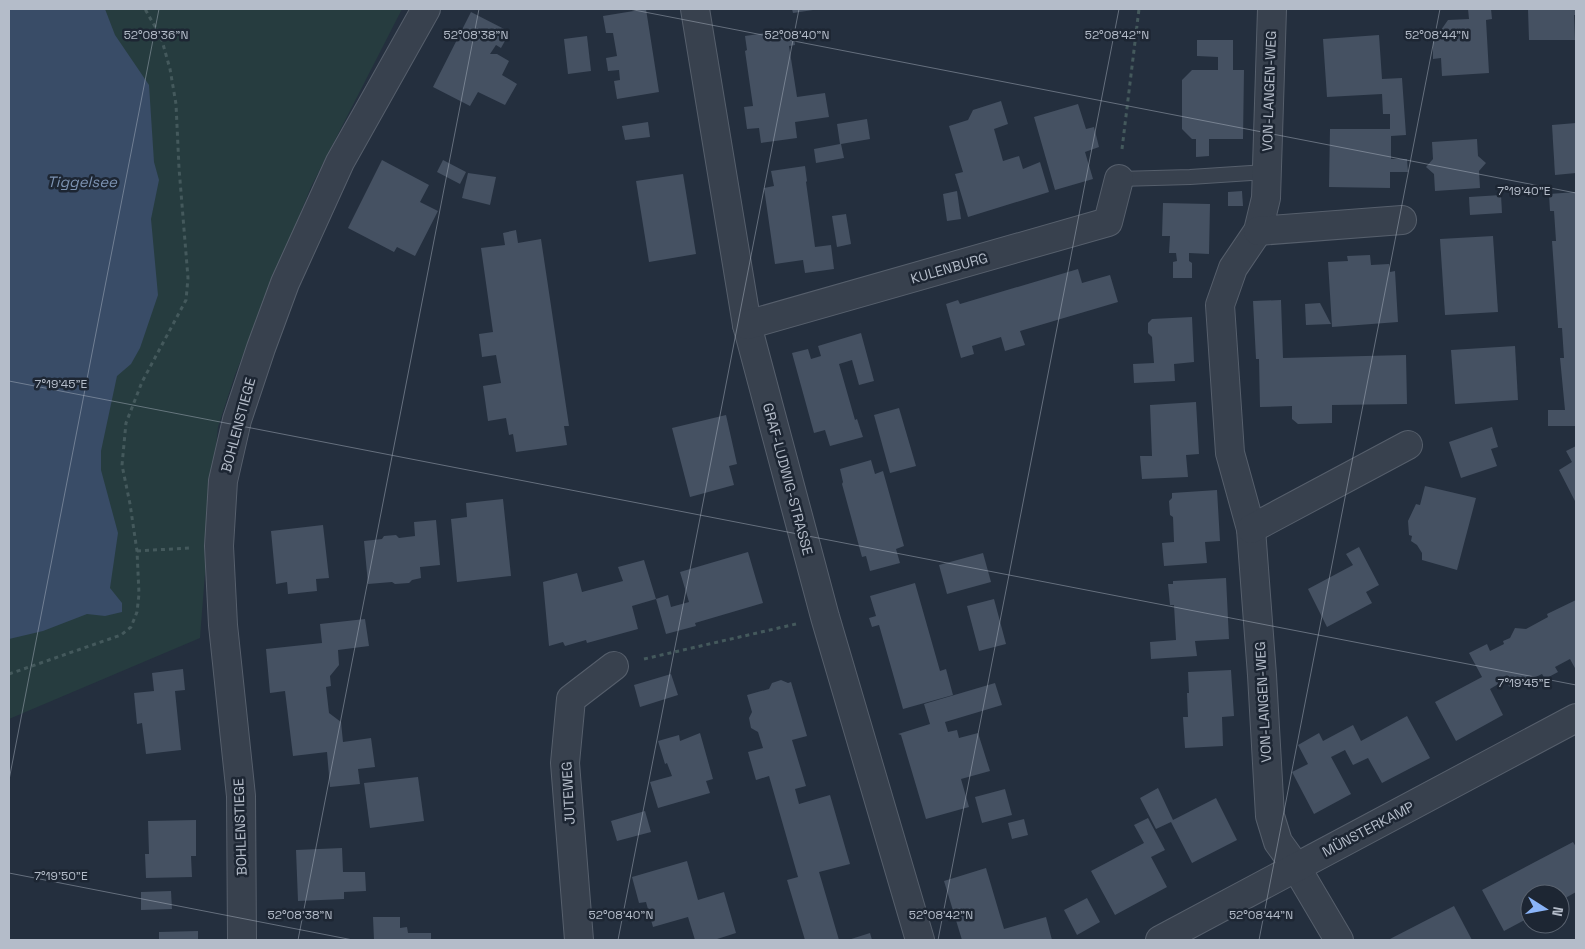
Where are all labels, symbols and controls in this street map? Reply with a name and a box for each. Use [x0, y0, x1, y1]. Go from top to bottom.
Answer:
text: 52°08'36"N [124, 27, 188, 43]
text: 52°08'38"N [444, 27, 508, 43]
text: 52°08'40"N [765, 27, 829, 43]
text: 52°08'42"N [1085, 27, 1149, 43]
text: 52°08'44"N [1405, 27, 1469, 43]
street label: VON-LANGEN-WEG [1258, 30, 1280, 152]
water label: Tiggelsee [47, 172, 118, 191]
text: 7°19'40"E [1497, 183, 1551, 199]
street label: KULENBURG [908, 248, 990, 288]
text: 7°19'45"E [35, 376, 88, 392]
street label: BOHLENSTIEGE [217, 376, 259, 474]
street label: GRAF-LUDWIG-STRASSE [759, 401, 817, 557]
street label: VON-LANGEN-WEG [1251, 641, 1275, 763]
text: 7°19'45"E [1498, 675, 1551, 691]
street label: JUTEWEG [557, 761, 579, 825]
street label: BOHLENSTIEGE [229, 778, 251, 876]
street label: MÜNSTERKAMP [1319, 797, 1417, 861]
text: 7°19'50"E [34, 868, 88, 884]
north arrow [1520, 884, 1570, 934]
text: N [1548, 905, 1567, 918]
text: 52°08'38"N [268, 907, 332, 923]
text: 52°08'40"N [589, 907, 653, 923]
text: 52°08'42"N [909, 907, 973, 923]
text: 52°08'44"N [1229, 907, 1293, 923]

